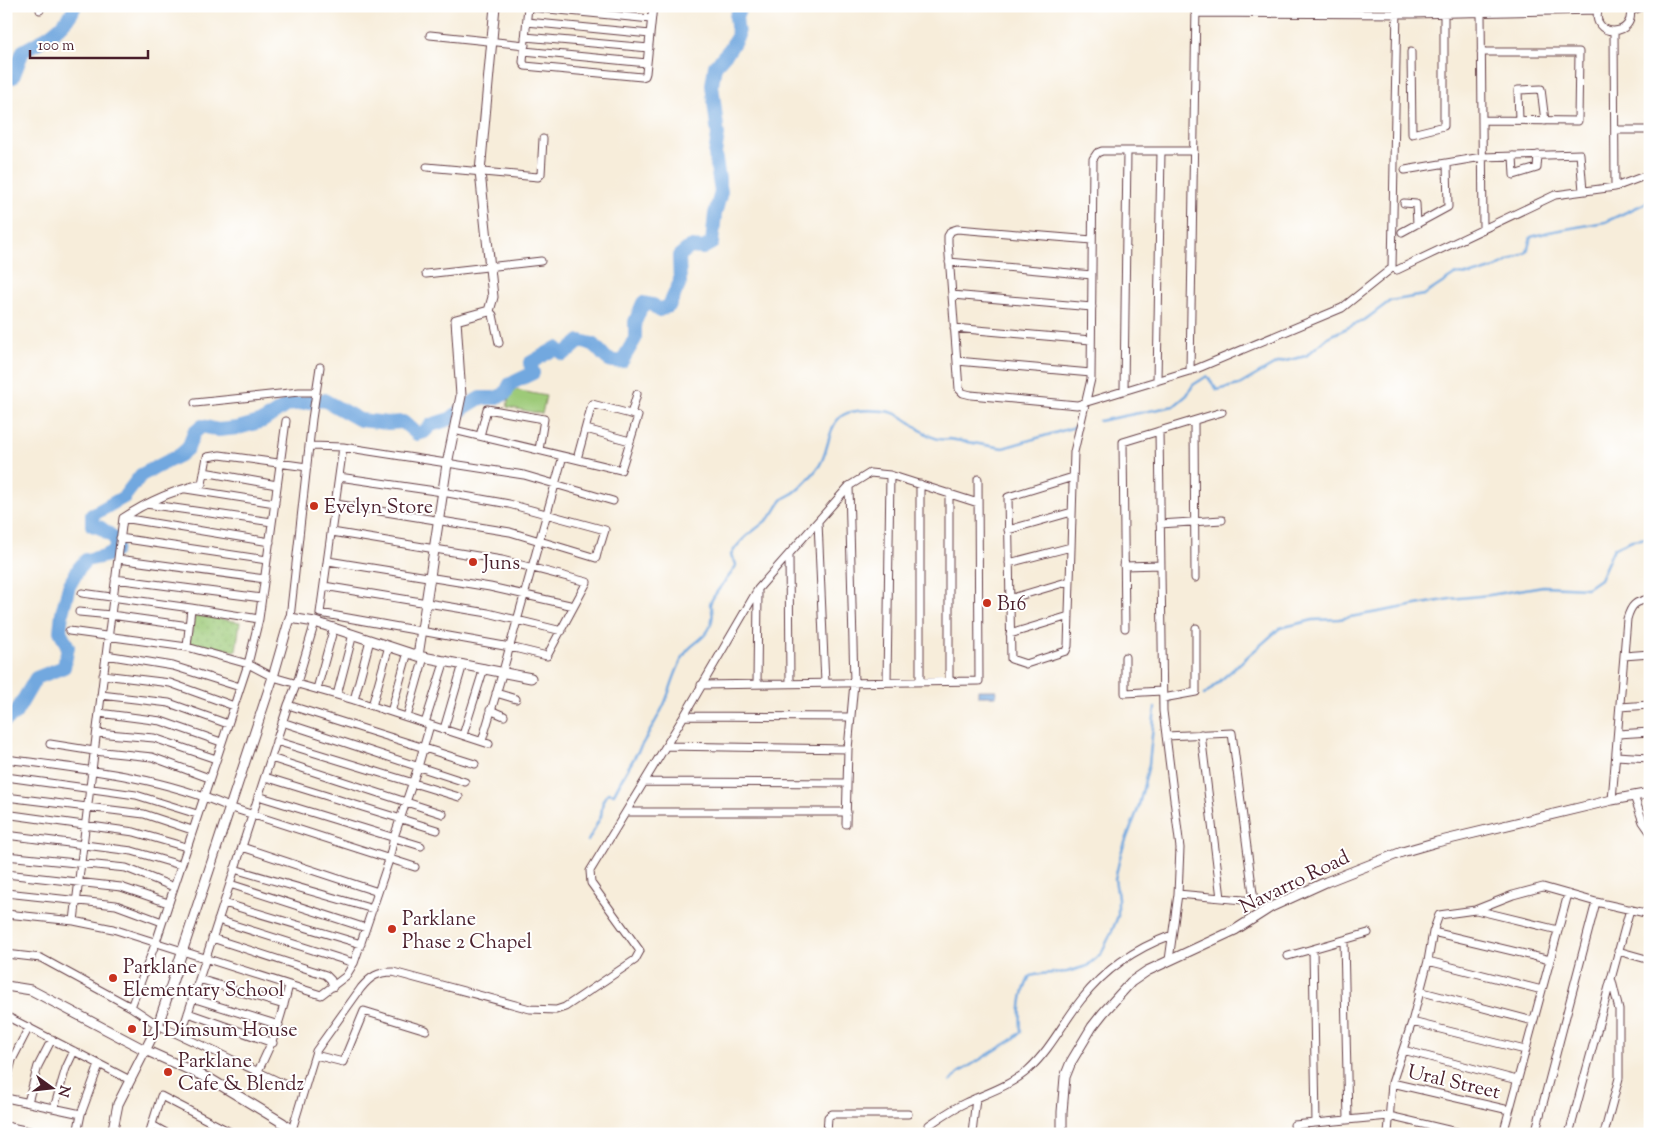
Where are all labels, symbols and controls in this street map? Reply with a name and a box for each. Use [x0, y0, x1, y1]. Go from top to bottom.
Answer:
scale bar [30, 28, 148, 60]
text: 100 m [38, 36, 75, 57]
place label: Evelyn Store [324, 494, 433, 523]
marker: Evelyn Store [308, 500, 320, 512]
place label: Juns [482, 550, 520, 579]
marker: Juns [467, 556, 479, 568]
place label: B16 [997, 591, 1026, 620]
marker: B16 [981, 597, 993, 609]
street label: Navarro Road [1235, 844, 1355, 922]
place label: Parklane Phase 2 Chapel [402, 906, 533, 958]
marker: Parklane Phase 2 Chapel [386, 923, 398, 935]
place label: Parklane Elementary School [123, 954, 285, 1006]
marker: Parklane Elementary School [107, 972, 119, 984]
place label: LJ Dimsum House [142, 1017, 298, 1046]
marker: LJ Dimsum House [126, 1023, 138, 1035]
place label: Parklane Cafe & Blendz [178, 1048, 304, 1100]
street label: Ural Street [1404, 1059, 1503, 1108]
north arrow [28, 1062, 78, 1112]
marker: Parklane Cafe & Blendz [162, 1066, 174, 1078]
text: N [52, 1083, 74, 1099]

